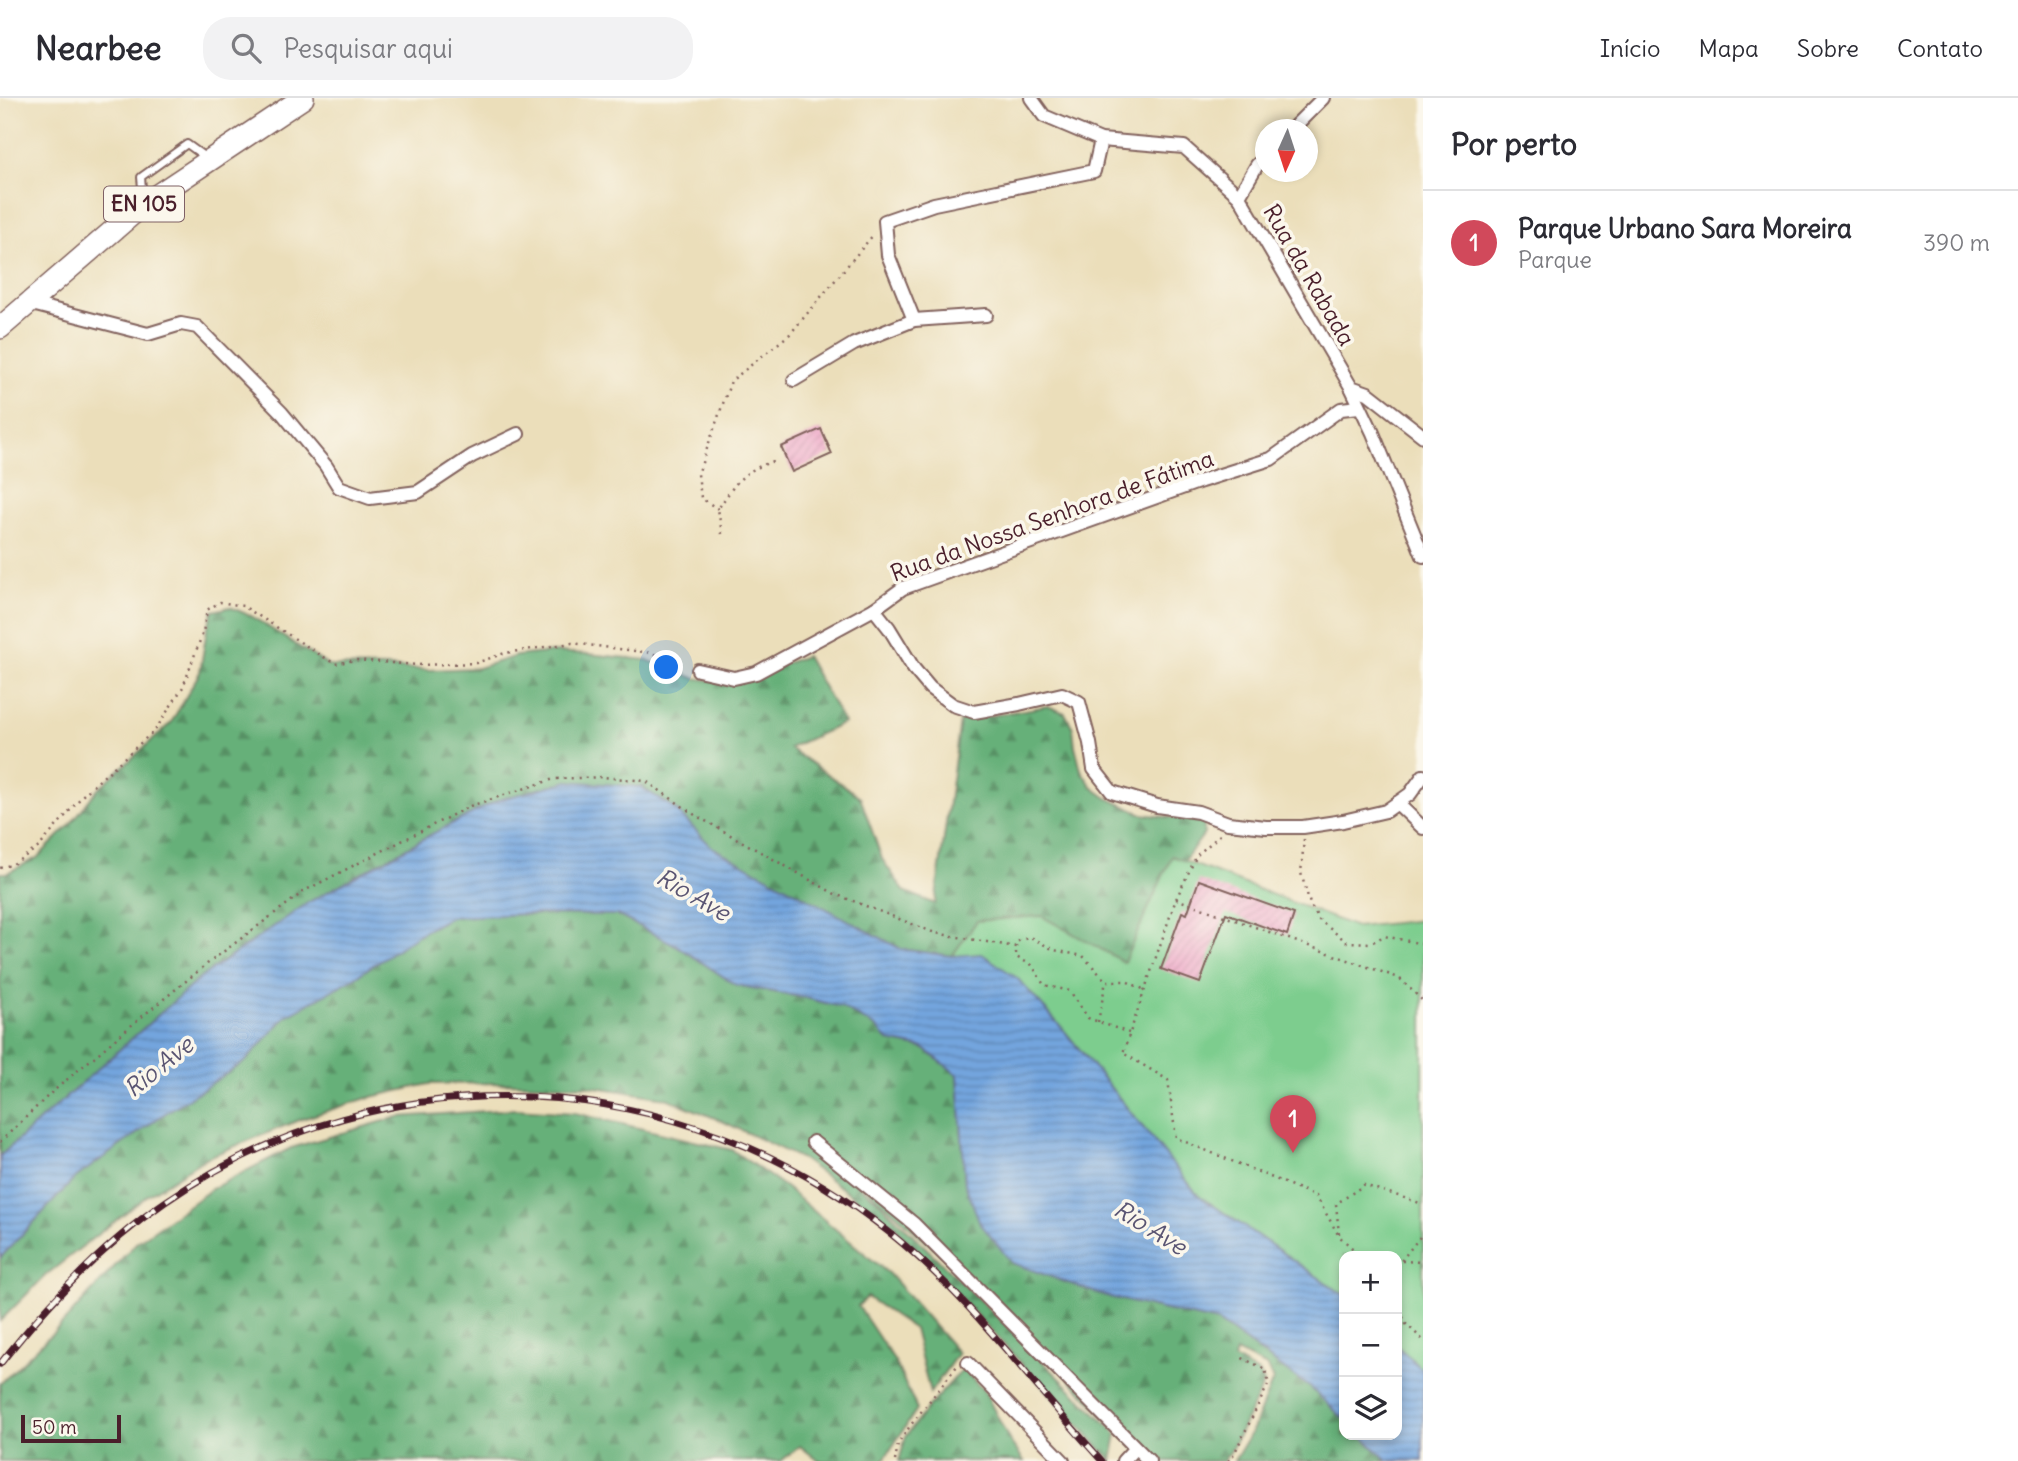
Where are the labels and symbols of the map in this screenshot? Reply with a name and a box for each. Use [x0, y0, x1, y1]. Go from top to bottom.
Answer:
north arrow [1255, 119, 1318, 182]
road number: EN 105 [104, 186, 184, 222]
street label: Rua da Rabada [1257, 199, 1362, 351]
street label: Rua da Nossa Senhora de Fátima [886, 443, 1217, 588]
your location [649, 650, 683, 684]
water label: Rio Ave [651, 861, 737, 928]
water label: Rio Ave [118, 1028, 200, 1103]
pin: 1 [1270, 1095, 1316, 1153]
water label: Rio Ave [1109, 1193, 1194, 1262]
scale bar [21, 1412, 121, 1444]

